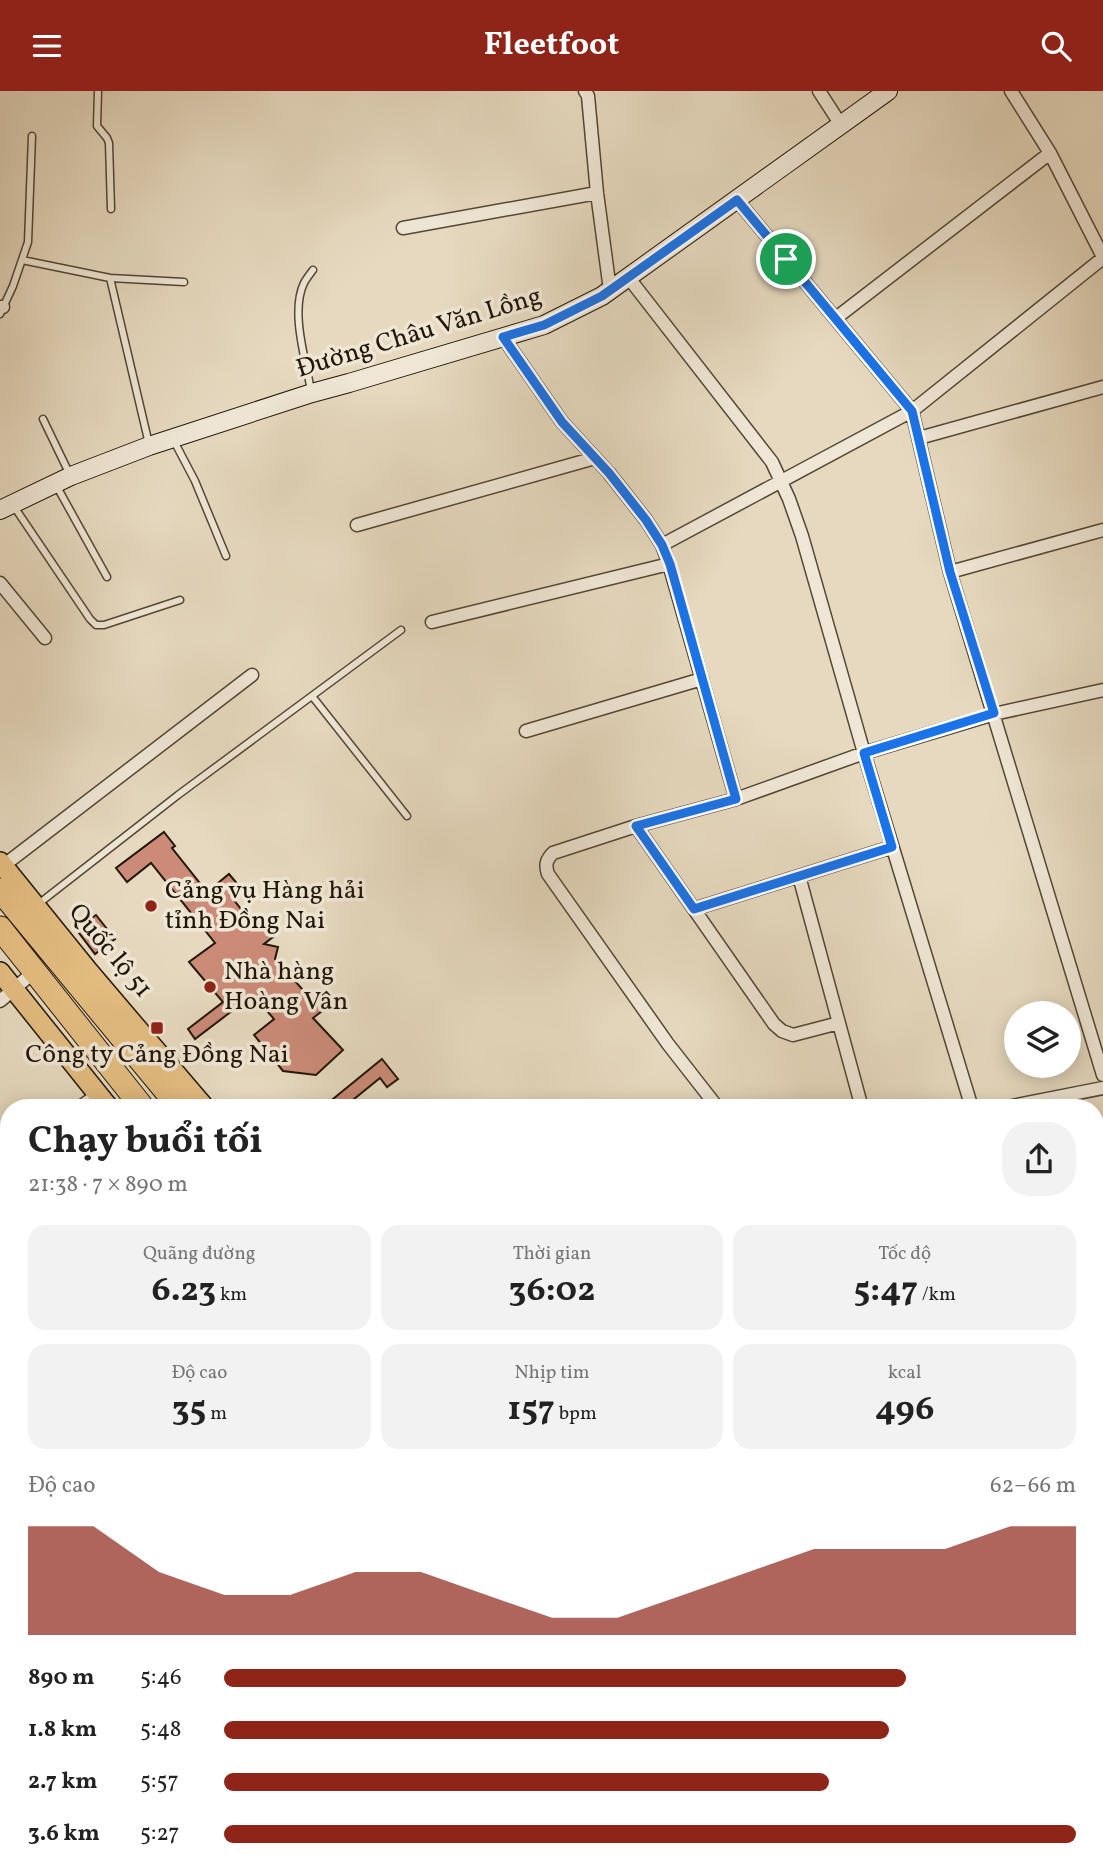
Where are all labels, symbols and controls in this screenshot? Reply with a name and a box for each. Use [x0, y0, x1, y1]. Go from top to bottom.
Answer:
text: Fleetfoot [484, 24, 619, 68]
icon: menu [28, 27, 66, 65]
icon: search [1037, 27, 1075, 65]
pin [756, 229, 816, 289]
icon: arrive [767, 240, 805, 278]
street label: Đường Châu Văn Lồng [292, 279, 546, 387]
place label: Cảng vụ Hàng hải tỉnh Đồng Nai [165, 873, 365, 939]
street label: Quốc lộ 51 [60, 896, 160, 1006]
marker: Cảng vụ Hàng hải tỉnh Đồng Nai [143, 898, 159, 914]
place label: Nhà hàng Hoàng Vân [224, 954, 348, 1020]
marker: Nhà hàng Hoàng Vân [202, 979, 218, 995]
map controls [1004, 1001, 1081, 1078]
button: layers [1004, 1001, 1081, 1078]
marker: Công ty Cảng Đồng Nai [149, 1020, 165, 1036]
place label: Công ty Cảng Đồng Nai [25, 1037, 289, 1073]
text: Chạy buổi tối [28, 1116, 263, 1169]
button: share [1002, 1122, 1076, 1196]
text: 21:38 · 7 × 890 m [28, 1169, 188, 1201]
text: Quãng đường [143, 1241, 256, 1267]
text: Thời gian [513, 1241, 591, 1267]
text: Tốc độ [878, 1241, 931, 1267]
text: 6.23 [151, 1267, 216, 1315]
text: 36:02 [509, 1267, 595, 1315]
text: 5:47 [854, 1267, 918, 1315]
text: km [216, 1282, 247, 1308]
text: /km [918, 1282, 956, 1308]
text: Độ cao [171, 1360, 227, 1386]
text: Nhịp tim [514, 1360, 590, 1386]
text: kcal [888, 1360, 922, 1386]
text: 35 [172, 1386, 206, 1434]
text: 157 [507, 1386, 555, 1434]
text: 496 [875, 1386, 934, 1434]
text: m [206, 1401, 227, 1427]
text: bpm [555, 1401, 597, 1427]
text: Độ cao [28, 1470, 96, 1502]
text: 62–66 m [990, 1470, 1076, 1502]
text: 890 m [28, 1662, 94, 1694]
text: 5:46 [140, 1662, 182, 1694]
text: 1.8 km [28, 1714, 97, 1746]
text: 5:48 [140, 1714, 181, 1746]
text: 2.7 km [28, 1766, 98, 1798]
text: 5:57 [140, 1766, 179, 1798]
text: 3.6 km [28, 1818, 100, 1850]
text: 5:27 [140, 1818, 179, 1850]

